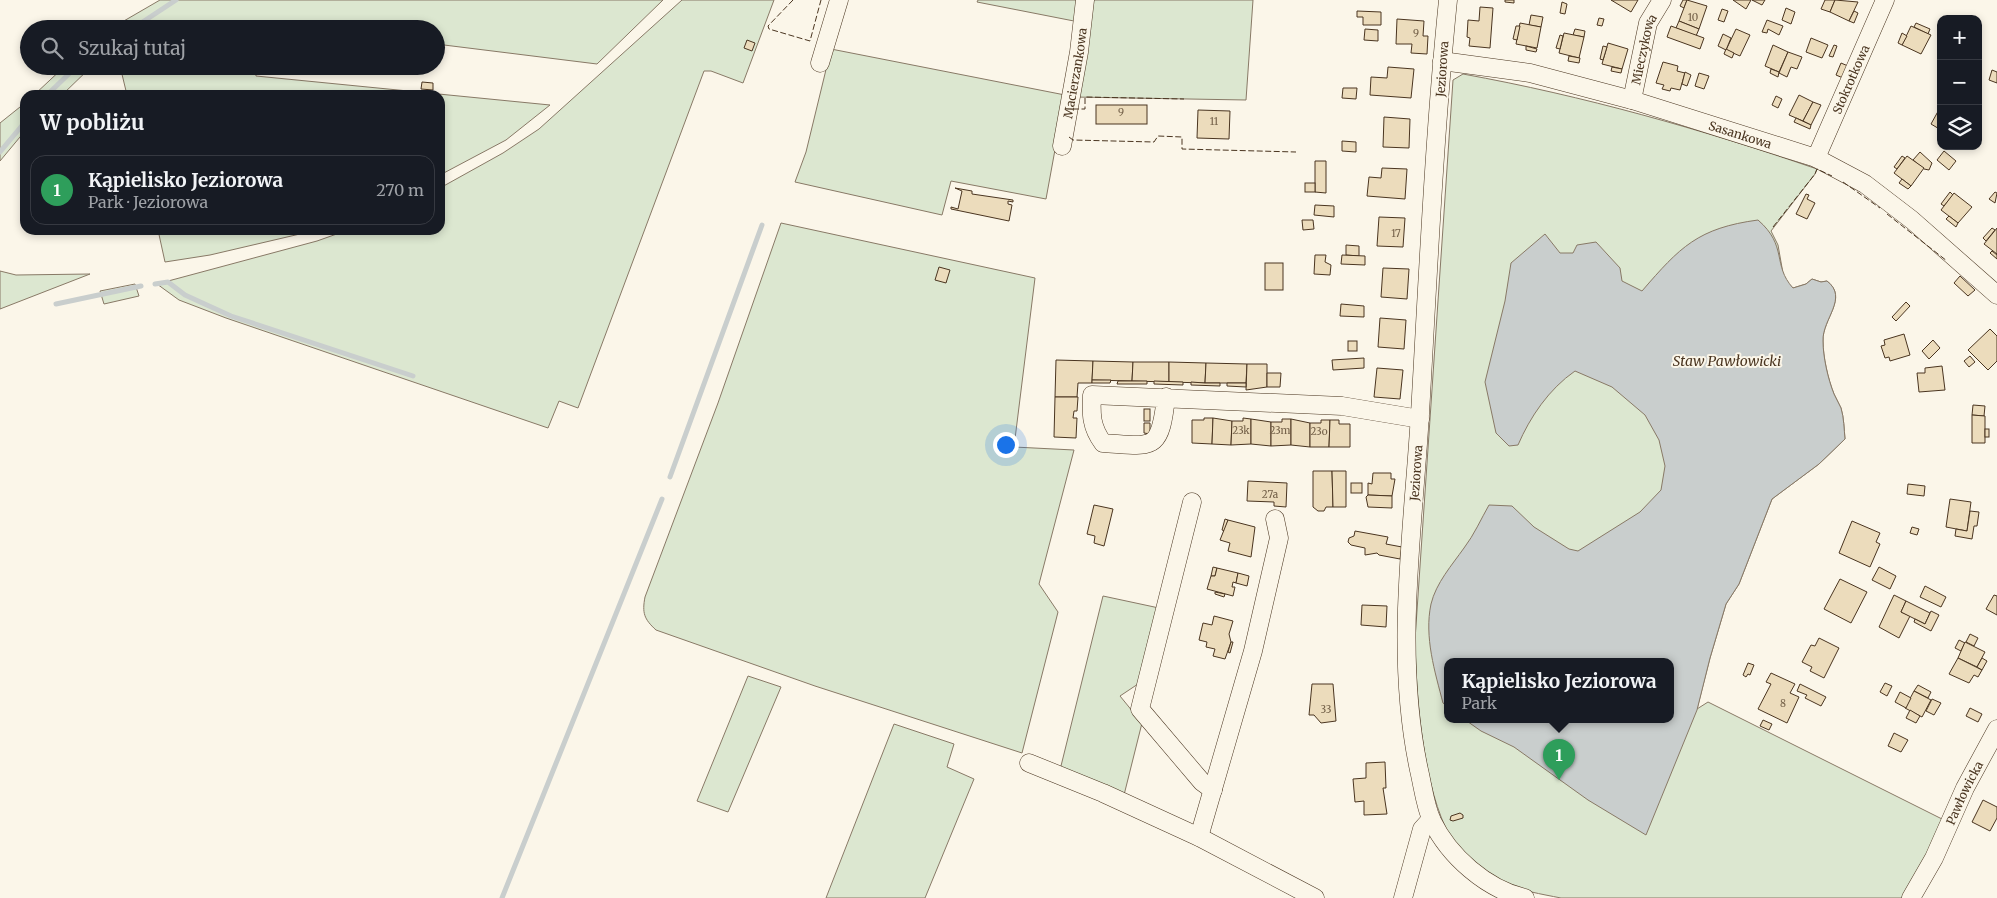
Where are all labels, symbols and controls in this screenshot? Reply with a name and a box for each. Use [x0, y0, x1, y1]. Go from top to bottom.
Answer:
street label: Mieczykowa [1628, 10, 1660, 86]
house number: 10 [1688, 11, 1698, 24]
map controls [1937, 15, 1982, 150]
button: + [1937, 15, 1982, 60]
search box [20, 20, 445, 75]
street label: Macierzankowa [1060, 26, 1089, 120]
house number: 9 [1413, 27, 1419, 40]
icon: search [38, 34, 66, 62]
text: Szukaj tutaj [78, 36, 186, 60]
street label: Jeziorowa [1432, 40, 1451, 99]
street label: Stokrotkowa [1829, 42, 1872, 116]
button: − [1937, 60, 1982, 105]
button: layers [1937, 105, 1982, 150]
house number: 9 [1118, 106, 1124, 119]
text: W pobliżu [40, 109, 145, 136]
house number: 11 [1210, 115, 1219, 128]
street label: Sasankowa [1707, 117, 1774, 151]
text: Kąpielisko Jeziorowa [88, 168, 283, 192]
text: 1 [53, 180, 61, 200]
text: 270 m [376, 180, 424, 200]
text: Park · Jeziorowa [88, 192, 208, 212]
house number: 17 [1391, 227, 1401, 240]
water label: Staw Pawłowicki [1673, 352, 1781, 370]
house number: 23k [1232, 424, 1250, 437]
house number: 23m [1269, 424, 1291, 437]
house number: 23o [1310, 425, 1328, 438]
your location [993, 432, 1019, 458]
street label: Jeziorowa [1406, 444, 1425, 503]
house number: 27a [1262, 488, 1279, 501]
popup [1444, 658, 1674, 723]
text: Kąpielisko Jeziorowa [1461, 669, 1657, 693]
text: Park [1461, 693, 1497, 713]
house number: 8 [1780, 697, 1786, 710]
house number: 33 [1321, 703, 1332, 716]
pin: 1 [1543, 739, 1575, 780]
street label: Pawłowicka [1942, 758, 1986, 827]

